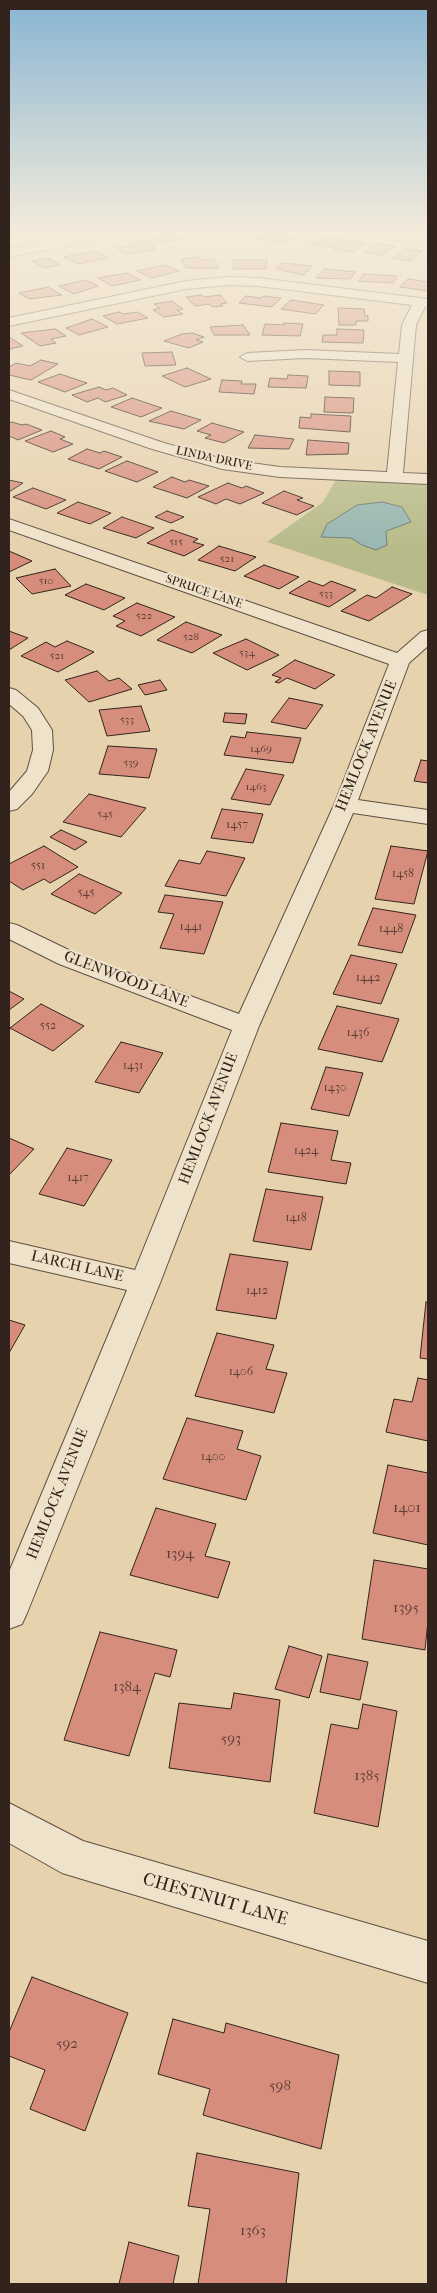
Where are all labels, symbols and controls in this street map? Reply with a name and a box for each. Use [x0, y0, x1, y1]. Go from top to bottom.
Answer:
street label: LINDA DRIVE [174, 444, 254, 474]
house number: 515 [169, 535, 183, 549]
house number: 521 [220, 552, 234, 566]
street label: SPRUCE LANE [164, 572, 244, 612]
house number: 510 [39, 574, 53, 588]
house number: 533 [319, 587, 333, 601]
house number: 522 [136, 609, 152, 623]
house number: 528 [183, 630, 199, 644]
house number: 534 [239, 646, 255, 660]
house number: 521 [50, 649, 64, 663]
street label: HEMLOCK AVENUE [332, 678, 402, 814]
house number: 533 [120, 713, 134, 727]
house number: 1469 [250, 742, 272, 756]
house number: 539 [123, 756, 139, 770]
house number: 1463 [246, 780, 266, 794]
house number: 545 [97, 807, 113, 821]
house number: 1457 [226, 818, 248, 832]
house number: 551 [31, 859, 45, 873]
house number: 1458 [392, 867, 414, 881]
house number: 545 [77, 886, 95, 900]
house number: 1441 [180, 920, 202, 934]
house number: 1448 [379, 922, 403, 936]
street label: GLENWOOD LANE [61, 948, 191, 1012]
house number: 1442 [356, 971, 380, 985]
house number: 552 [40, 1019, 56, 1033]
house number: 1436 [347, 1026, 369, 1040]
street label: HEMLOCK AVENUE [176, 1051, 242, 1187]
house number: 1431 [123, 1059, 143, 1073]
house number: 1430 [324, 1081, 346, 1095]
house number: 1424 [294, 1144, 318, 1158]
house number: 1417 [67, 1171, 89, 1185]
house number: 1418 [285, 1211, 307, 1225]
street label: LARCH LANE [29, 1248, 125, 1286]
house number: 1412 [246, 1284, 268, 1298]
house number: 1406 [229, 1365, 253, 1379]
street label: HEMLOCK AVENUE [23, 1426, 93, 1562]
house number: 1400 [201, 1450, 225, 1464]
house number: 1401 [393, 1499, 421, 1517]
house number: 1394 [166, 1545, 194, 1563]
house number: 1395 [393, 1599, 419, 1617]
house number: 1384 [113, 1678, 141, 1696]
house number: 593 [221, 1730, 241, 1748]
house number: 1385 [354, 1767, 380, 1785]
street label: CHESTNUT LANE [140, 1869, 290, 1931]
house number: 592 [56, 2035, 78, 2053]
house number: 598 [269, 2077, 291, 2095]
house number: 1363 [240, 2222, 266, 2240]

